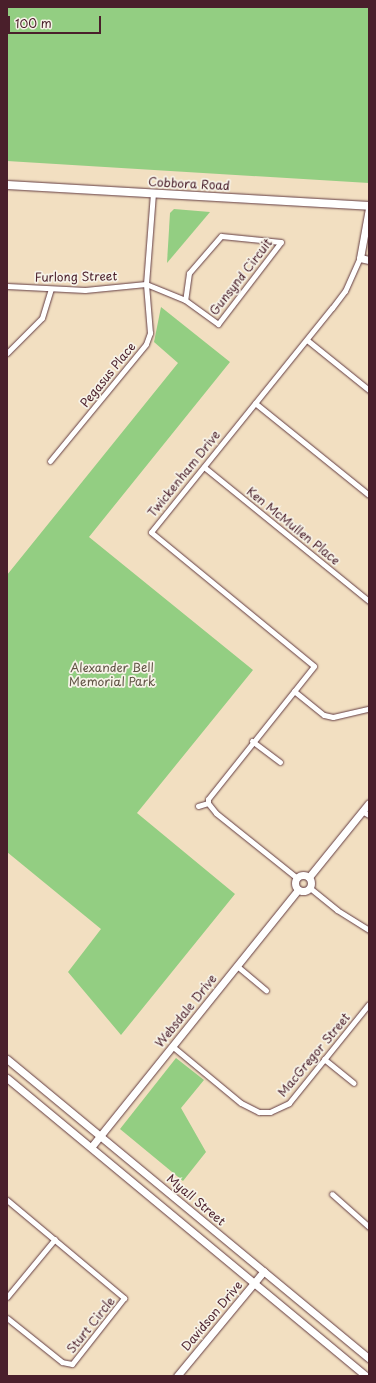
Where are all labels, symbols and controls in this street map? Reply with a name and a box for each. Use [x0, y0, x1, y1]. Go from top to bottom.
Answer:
scale bar [10, 8, 103, 34]
text: 100 m [15, 14, 52, 32]
street label: Cobbora Road [148, 175, 230, 193]
street label: Gunsynd Circuit [207, 236, 275, 318]
street label: Furlong Street [35, 269, 117, 285]
street label: Pegasus Place [77, 339, 139, 411]
street label: Twickenham Drive [145, 428, 223, 520]
street label: Ken McMullen Place [243, 484, 343, 568]
park label: Alexander Bell Memorial Park [69, 661, 155, 689]
street label: Websdale Drive [152, 972, 220, 1050]
street label: MacGregor Street [275, 1010, 353, 1100]
street label: Myall Street [164, 1171, 228, 1229]
street label: Davidson Drive [179, 1278, 245, 1354]
street label: Sturt Circle [64, 1294, 118, 1356]

